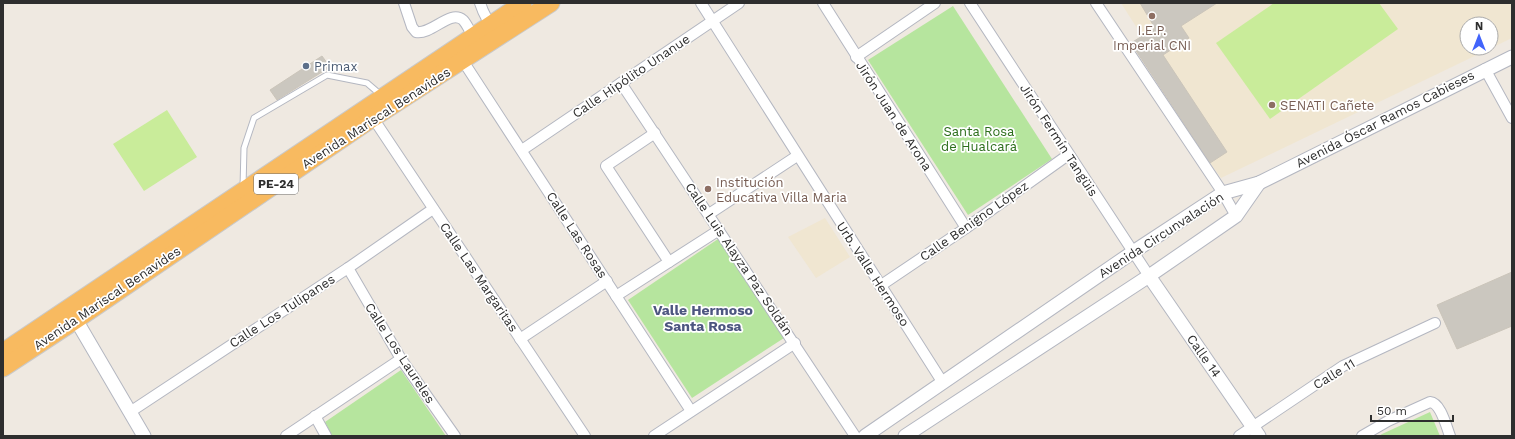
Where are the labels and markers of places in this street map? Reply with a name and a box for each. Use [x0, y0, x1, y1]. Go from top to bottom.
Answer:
marker: I.E.P. Imperial CNI [1147, 11, 1157, 21]
place label: I.E.P. Imperial CNI [1113, 23, 1191, 53]
place label: Primax [314, 59, 357, 74]
marker: Primax [301, 61, 311, 71]
place label: SENATI Cañete [1280, 98, 1374, 113]
marker: SENATI Cañete [1267, 100, 1277, 110]
place label: Institución Educativa Villa Maria [716, 175, 848, 205]
marker: Institución Educativa Villa Maria [703, 184, 713, 194]

